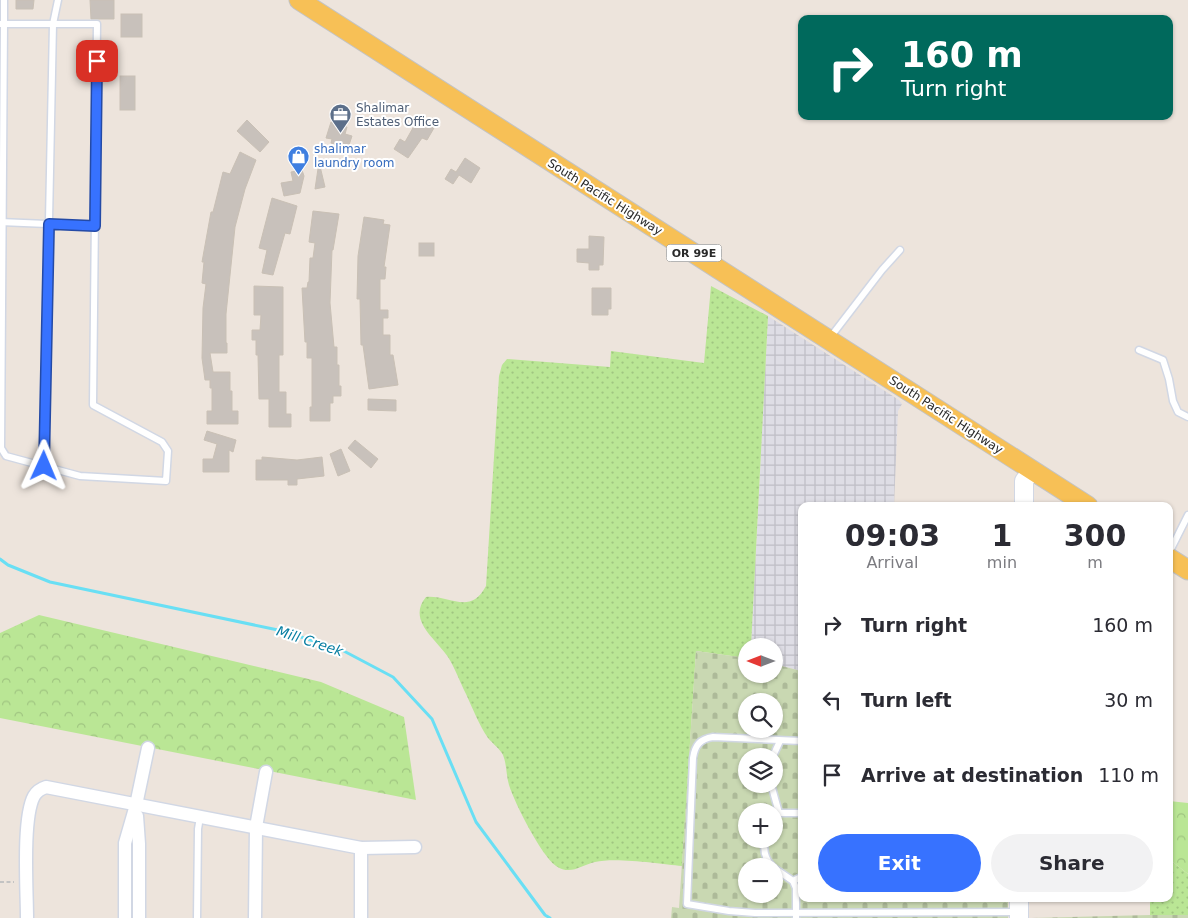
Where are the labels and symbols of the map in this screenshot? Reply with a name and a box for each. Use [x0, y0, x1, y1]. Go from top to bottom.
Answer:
pin [76, 40, 118, 82]
place label: Shalimar Estates Office [356, 101, 439, 129]
office icon: Shalimar Estates Office [328, 103, 352, 134]
place label: shalimar laundry room [314, 142, 394, 170]
shop icon: shalimar laundry room [286, 144, 310, 175]
street label: South Pacific Highway [545, 156, 665, 238]
road number: OR 99E [666, 244, 722, 262]
street label: South Pacific Highway [887, 373, 1005, 457]
position arrow [17, 439, 69, 491]
water label: Mill Creek [275, 623, 346, 660]
north arrow [738, 638, 782, 682]

